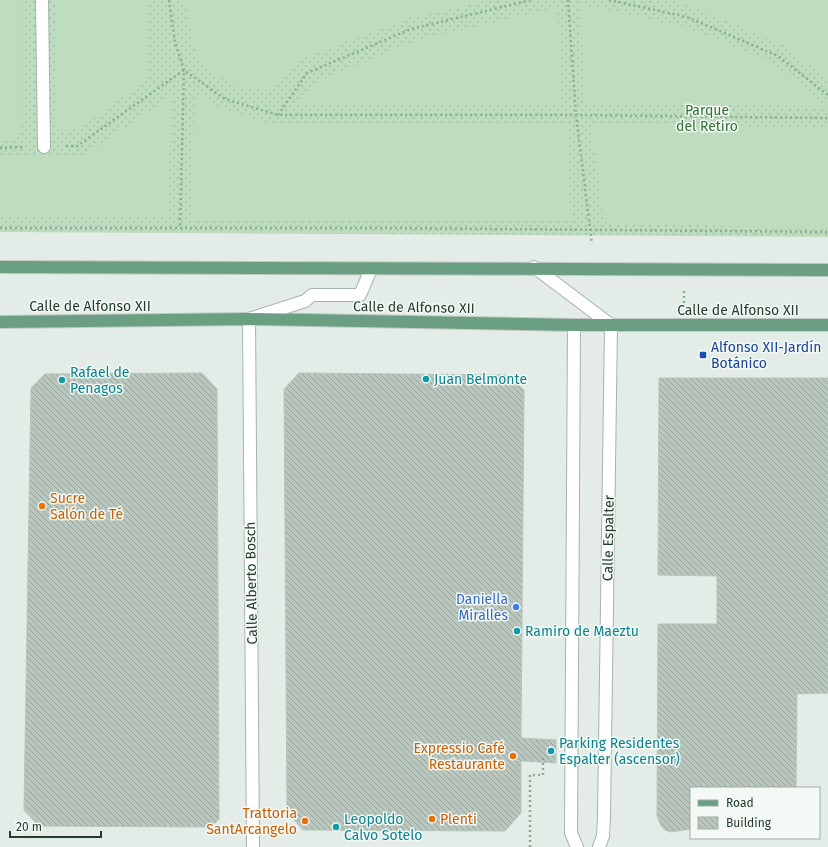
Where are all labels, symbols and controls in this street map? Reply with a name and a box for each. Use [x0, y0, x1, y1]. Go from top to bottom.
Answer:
park label: Parque del Retiro [676, 102, 738, 135]
street label: Calle de Alfonso XII [29, 298, 151, 315]
street label: Calle de Alfonso XII [353, 298, 475, 317]
street label: Calle de Alfonso XII [677, 302, 799, 319]
place label: Alfonso XII-Jardín Botánico [711, 339, 821, 372]
marker: Alfonso XII-Jardín Botánico [698, 350, 708, 360]
place label: Rafael de Penagos [70, 364, 129, 397]
place label: Juan Belmonte [434, 371, 527, 388]
marker: Juan Belmonte [421, 374, 431, 384]
marker: Rafael de Penagos [57, 375, 67, 385]
place label: Sucre Salón de Té [50, 490, 123, 523]
street label: Calle Espalter [599, 494, 618, 581]
marker: Sucre Salón de Té [37, 501, 47, 511]
street label: Calle Alberto Bosch [242, 521, 261, 645]
place label: Daniella Miralles [456, 591, 508, 624]
marker: Daniella Miralles [511, 602, 521, 612]
place label: Ramiro de Maeztu [525, 623, 639, 640]
marker: Ramiro de Maeztu [512, 626, 522, 636]
place label: Parking Residentes Espalter (ascensor) [559, 735, 680, 768]
place label: Expressio Café Restaurante [414, 740, 505, 773]
marker: Parking Residentes Espalter (ascensor) [546, 746, 556, 756]
marker: Expressio Café Restaurante [508, 751, 518, 761]
legend [690, 787, 820, 839]
text: Road [726, 796, 754, 810]
place label: Trattoria SantArcangelo [206, 805, 297, 838]
place label: Leopoldo Calvo Sotelo [344, 811, 422, 844]
place label: Plenti [440, 811, 477, 828]
scale bar [10, 813, 101, 839]
marker: Plenti [427, 814, 437, 824]
marker: Trattoria SantArcangelo [300, 816, 310, 826]
text: Building [726, 816, 772, 830]
text: 20 m [16, 820, 42, 834]
marker: Leopoldo Calvo Sotelo [331, 822, 341, 832]

